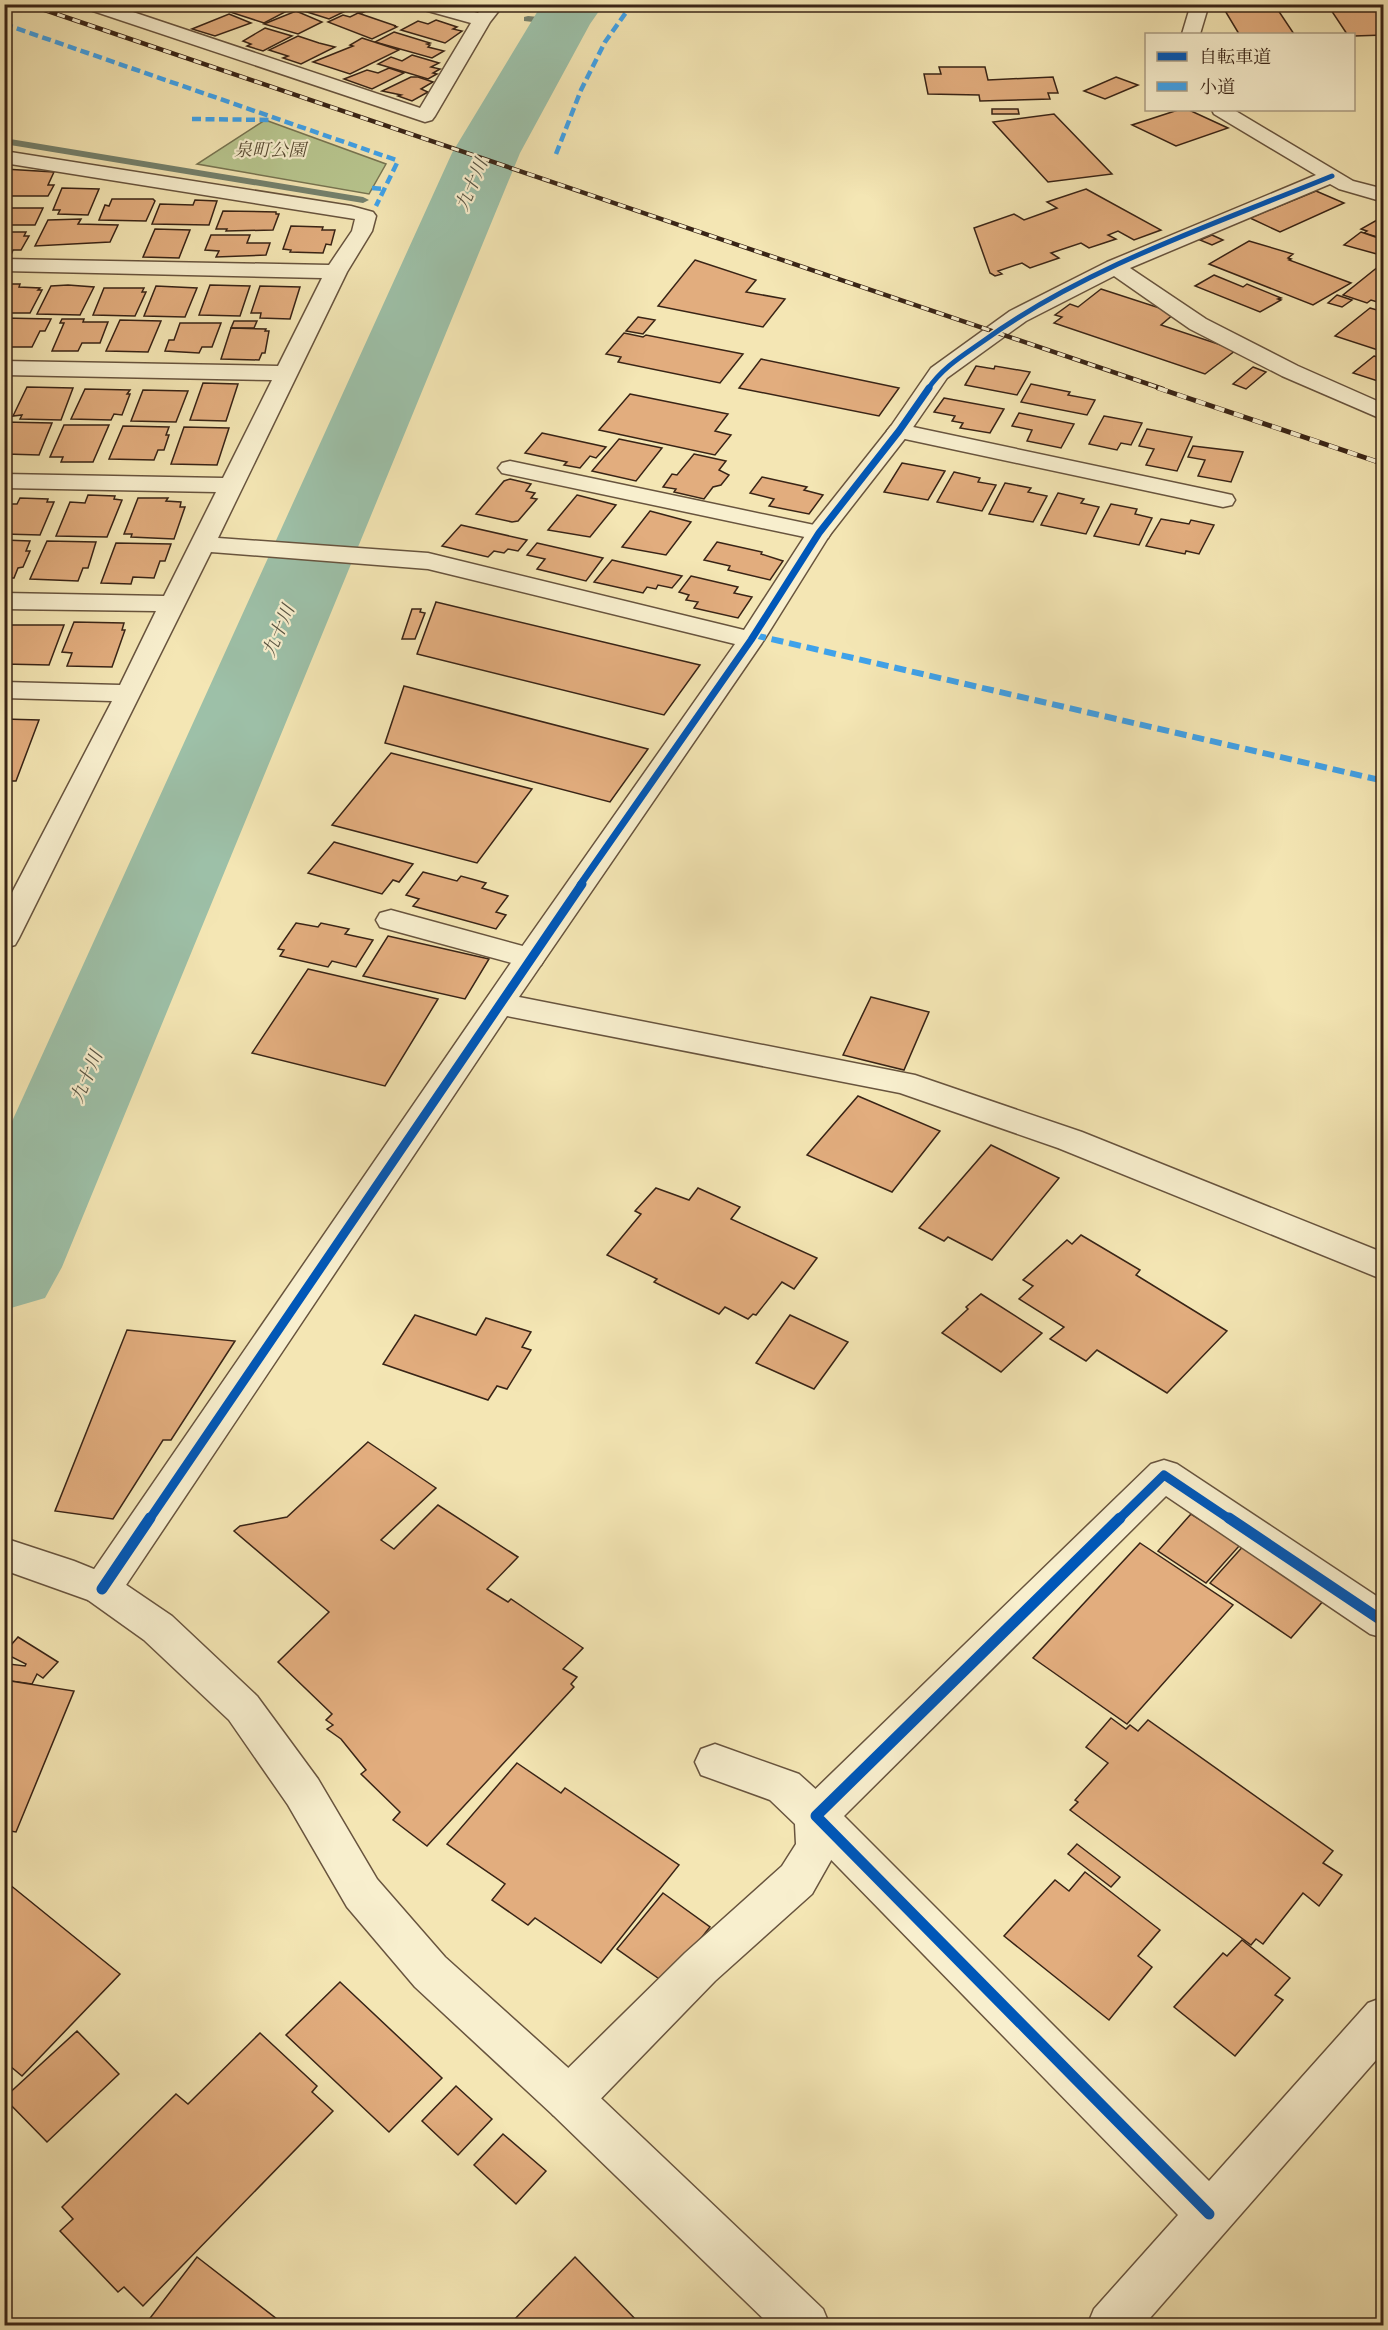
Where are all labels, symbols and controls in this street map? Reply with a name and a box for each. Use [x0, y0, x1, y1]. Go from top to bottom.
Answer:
legend [1145, 33, 1355, 111]
text: 自転車道 [1199, 46, 1271, 69]
text: 小道 [1199, 76, 1235, 99]
park label: 泉町公園 [234, 139, 309, 162]
water label: 九十川 [451, 154, 494, 214]
water label: 九十川 [258, 600, 301, 660]
water label: 九十川 [66, 1046, 109, 1106]

